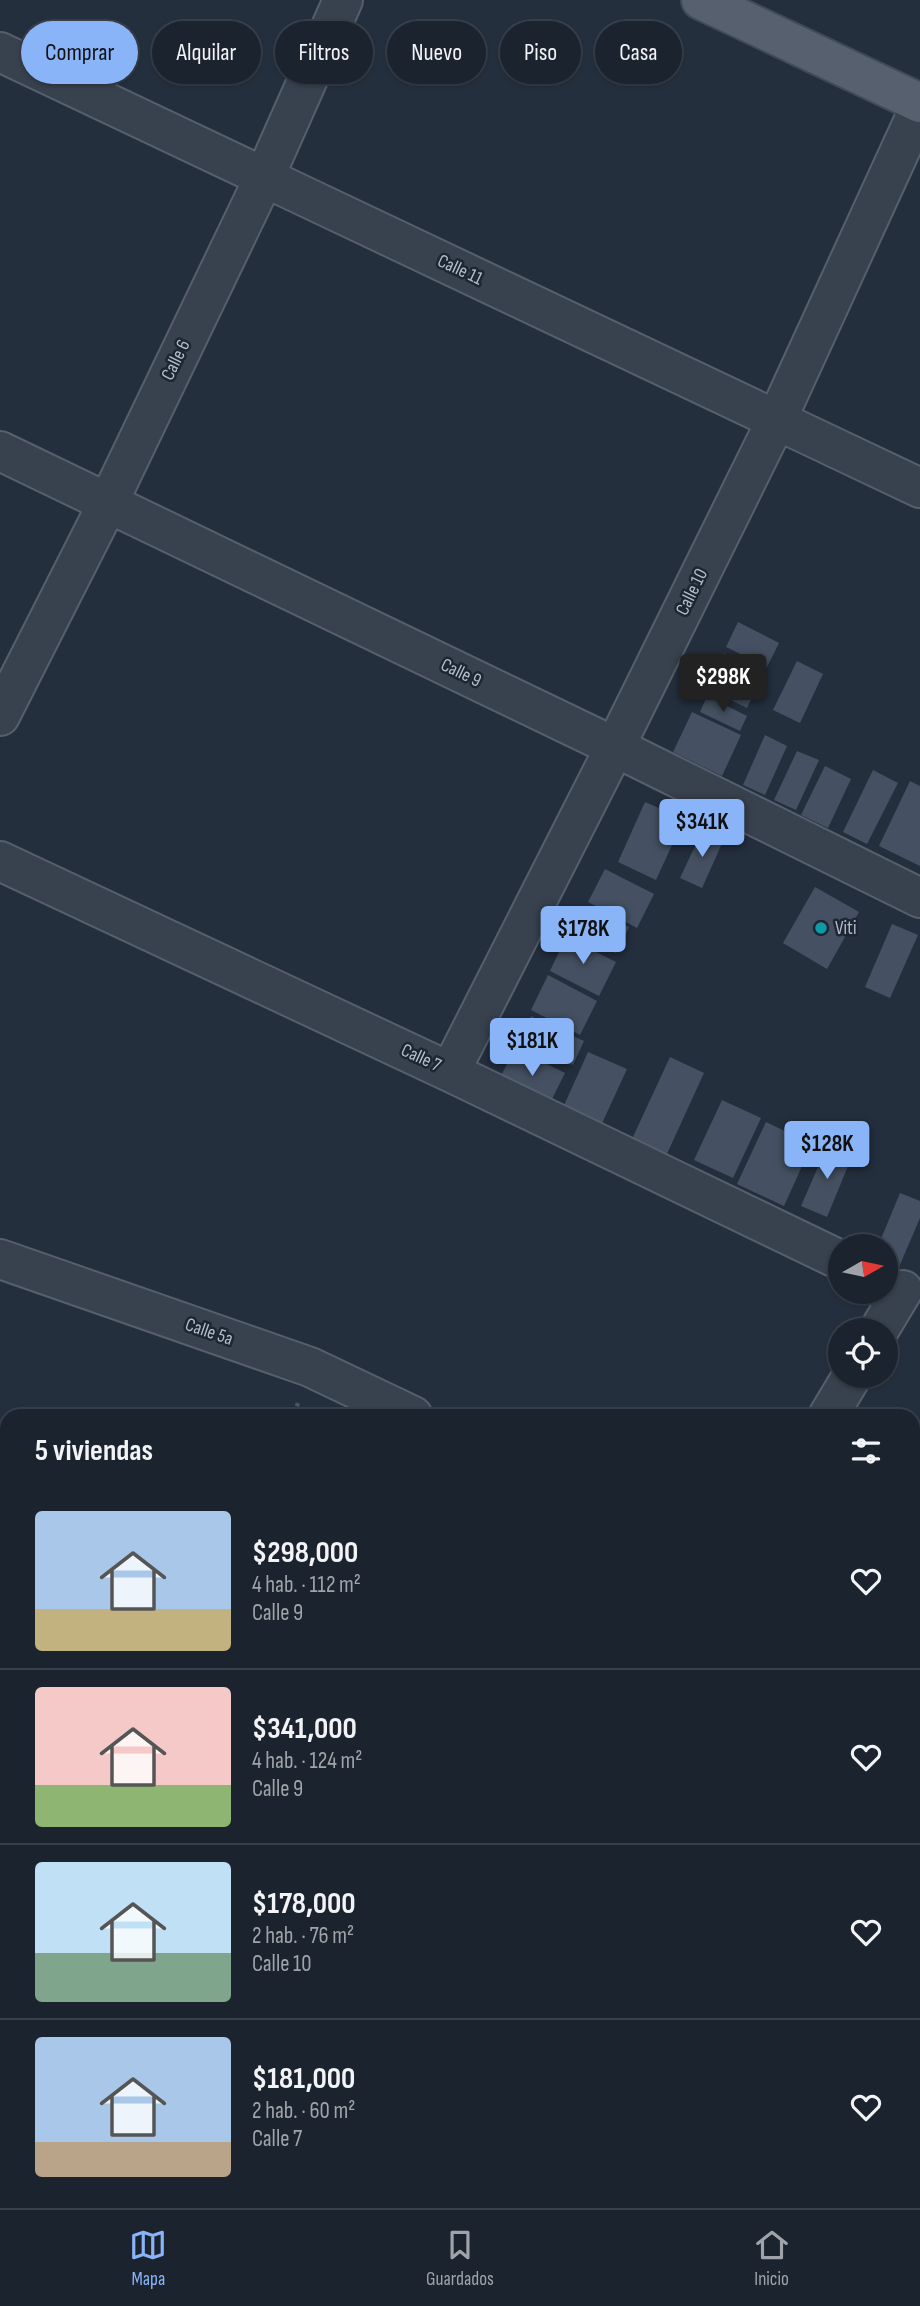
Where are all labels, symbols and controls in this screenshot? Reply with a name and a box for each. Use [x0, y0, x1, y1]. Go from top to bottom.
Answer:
chip: Comprar [21, 21, 138, 84]
chip: Alquilar [152, 21, 261, 84]
chip: Filtros [275, 21, 373, 84]
chip: Nuevo [387, 21, 486, 84]
chip: Piso [500, 21, 581, 84]
chip: Casa [595, 21, 682, 84]
street label: Calle 11 [434, 250, 487, 291]
street label: Calle 6 [156, 336, 196, 384]
street label: Calle 10 [671, 565, 713, 619]
street label: Calle 9 [437, 653, 485, 693]
pin: $298K [674, 654, 772, 714]
text: $298K [696, 663, 750, 691]
pin: $341K [653, 800, 751, 859]
text: $341K [675, 808, 729, 836]
pin: $178K [534, 906, 632, 966]
text: $178K [557, 915, 609, 943]
place label: Viti [835, 917, 856, 940]
marker: Viti [813, 920, 829, 936]
pin: $181K [483, 1018, 581, 1078]
text: $181K [506, 1027, 558, 1055]
street label: Calle 7 [397, 1039, 445, 1077]
pin: $128K [778, 1122, 876, 1181]
text: $128K [800, 1130, 854, 1158]
north arrow [828, 1234, 898, 1304]
map controls [828, 1234, 898, 1388]
street label: Calle 5a [182, 1313, 236, 1351]
button: locate [828, 1318, 898, 1388]
icon: filters [847, 1432, 885, 1470]
text: 5 viviendas [35, 1433, 153, 1469]
text: $298,000 [252, 1535, 358, 1571]
icon: home [91, 1539, 175, 1623]
icon: heart [847, 1562, 885, 1600]
text: 4 hab. · 112 m² [252, 1571, 361, 1599]
text: Calle 9 [252, 1599, 303, 1627]
text: $341,000 [252, 1711, 357, 1747]
icon: home [91, 1715, 175, 1799]
icon: heart [847, 1738, 885, 1776]
text: 4 hab. · 124 m² [252, 1747, 362, 1775]
text: Calle 9 [252, 1775, 303, 1803]
text: $178,000 [252, 1886, 356, 1922]
icon: home [91, 1890, 175, 1974]
icon: heart [847, 1913, 885, 1951]
text: 2 hab. · 76 m² [252, 1922, 354, 1950]
text: Calle 10 [252, 1950, 311, 1978]
text: $181,000 [252, 2061, 355, 2097]
icon: home [91, 2065, 175, 2149]
icon: heart [847, 2088, 885, 2126]
text: 2 hab. · 60 m² [252, 2097, 355, 2125]
text: Calle 7 [252, 2125, 302, 2153]
tab: Mapa [129, 2226, 167, 2291]
tab: Guardados [426, 2226, 494, 2291]
tab: Inicio [753, 2226, 791, 2291]

